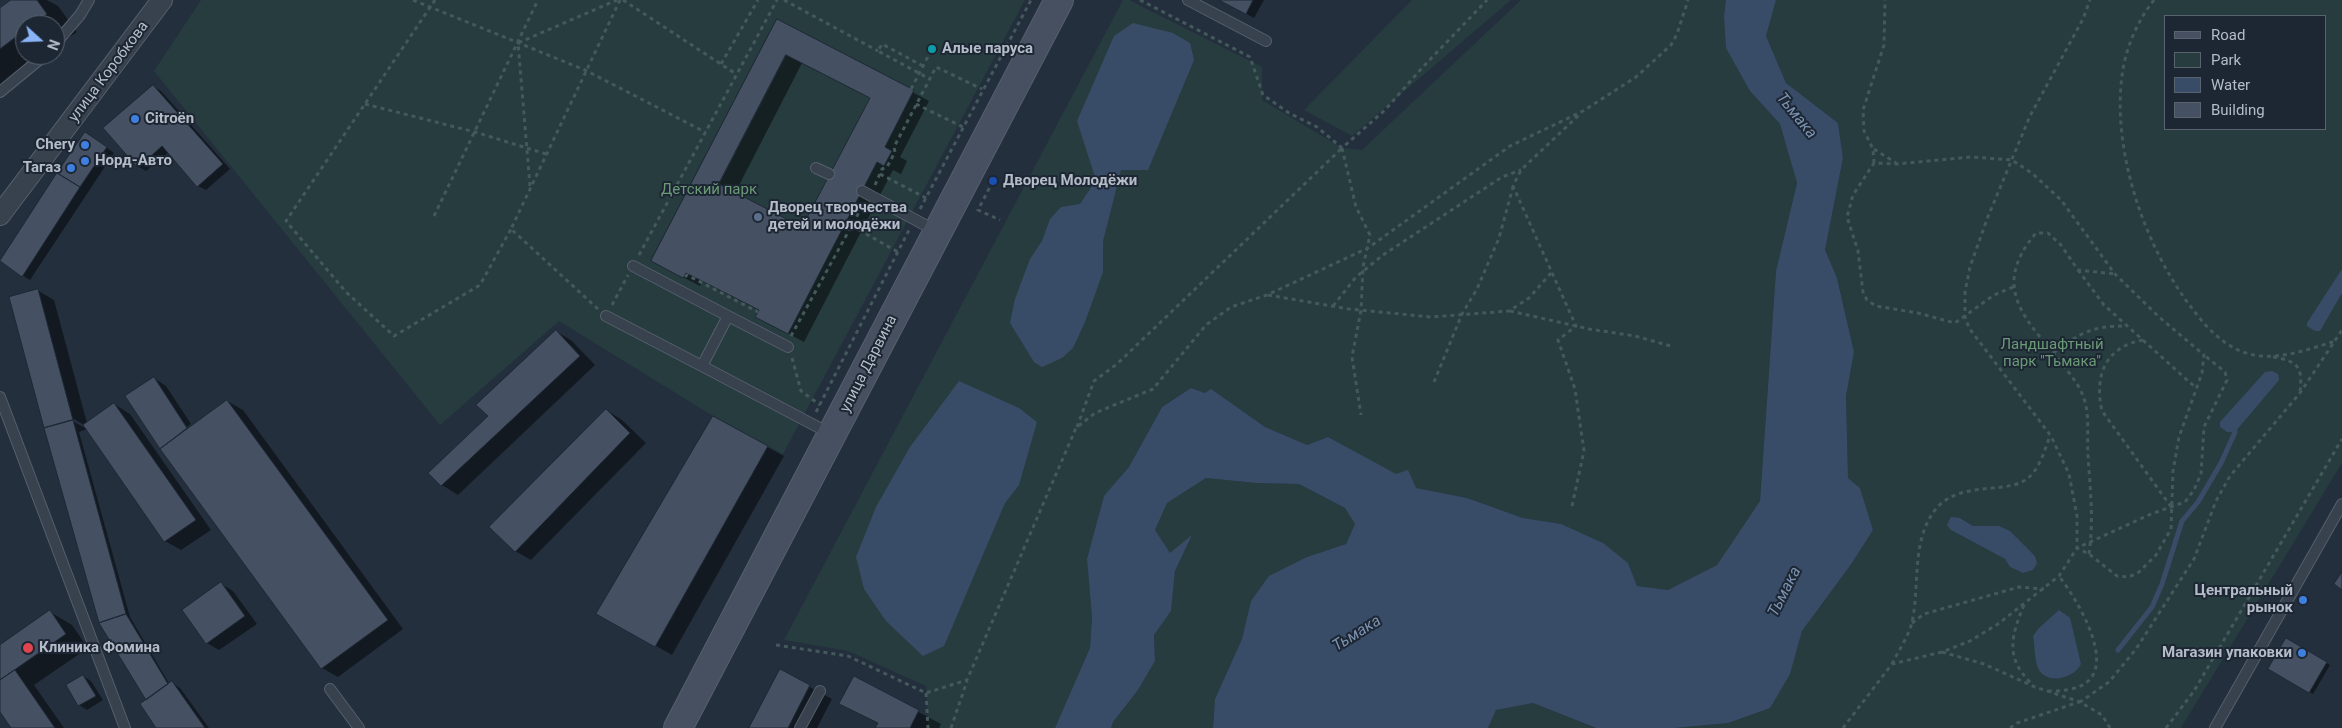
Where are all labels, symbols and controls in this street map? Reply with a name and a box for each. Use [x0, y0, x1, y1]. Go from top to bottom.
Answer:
north arrow [15, 15, 65, 65]
legend [2164, 15, 2327, 130]
street label: улица Коробкова [65, 18, 153, 126]
text: Road [2211, 26, 2245, 44]
text: N [44, 37, 62, 52]
place label: Алые паруса [942, 40, 1033, 58]
marker: Алые паруса [926, 43, 938, 55]
text: Park [2211, 51, 2241, 69]
text: Water [2211, 76, 2250, 94]
water label: Тьмака [1772, 89, 1820, 143]
text: Building [2211, 101, 2265, 119]
place label: Citroën [145, 110, 194, 128]
marker: Citroën [129, 113, 141, 125]
place label: Chery [36, 136, 75, 154]
marker: Chery [79, 139, 91, 151]
place label: Норд-Авто [95, 152, 172, 170]
marker: Норд-Авто [79, 155, 91, 167]
place label: Тагаз [23, 159, 61, 177]
marker: Тагаз [65, 162, 77, 174]
place label: Дворец Молодёжи [1003, 172, 1137, 190]
marker: Дворец Молодёжи [987, 175, 999, 187]
park label: Детский парк [661, 181, 757, 199]
place label: Дворец творчества детей и молодёжи [768, 199, 907, 234]
marker: Дворец творчества детей и молодёжи [752, 211, 764, 223]
street label: улица Дарвина [837, 312, 901, 416]
park label: Ландшафтный парк "Тьмака" [2000, 336, 2104, 371]
water label: Тьмака [1764, 564, 1806, 620]
place label: Центральный рынок [2195, 582, 2293, 617]
marker: Центральный рынок [2297, 594, 2309, 606]
water label: Тьмака [1329, 612, 1385, 656]
place label: Клиника Фомина [39, 639, 160, 657]
marker: Клиника Фомина [21, 641, 35, 655]
place label: Магазин упаковки [2162, 644, 2292, 662]
marker: Магазин упаковки [2296, 647, 2308, 659]

